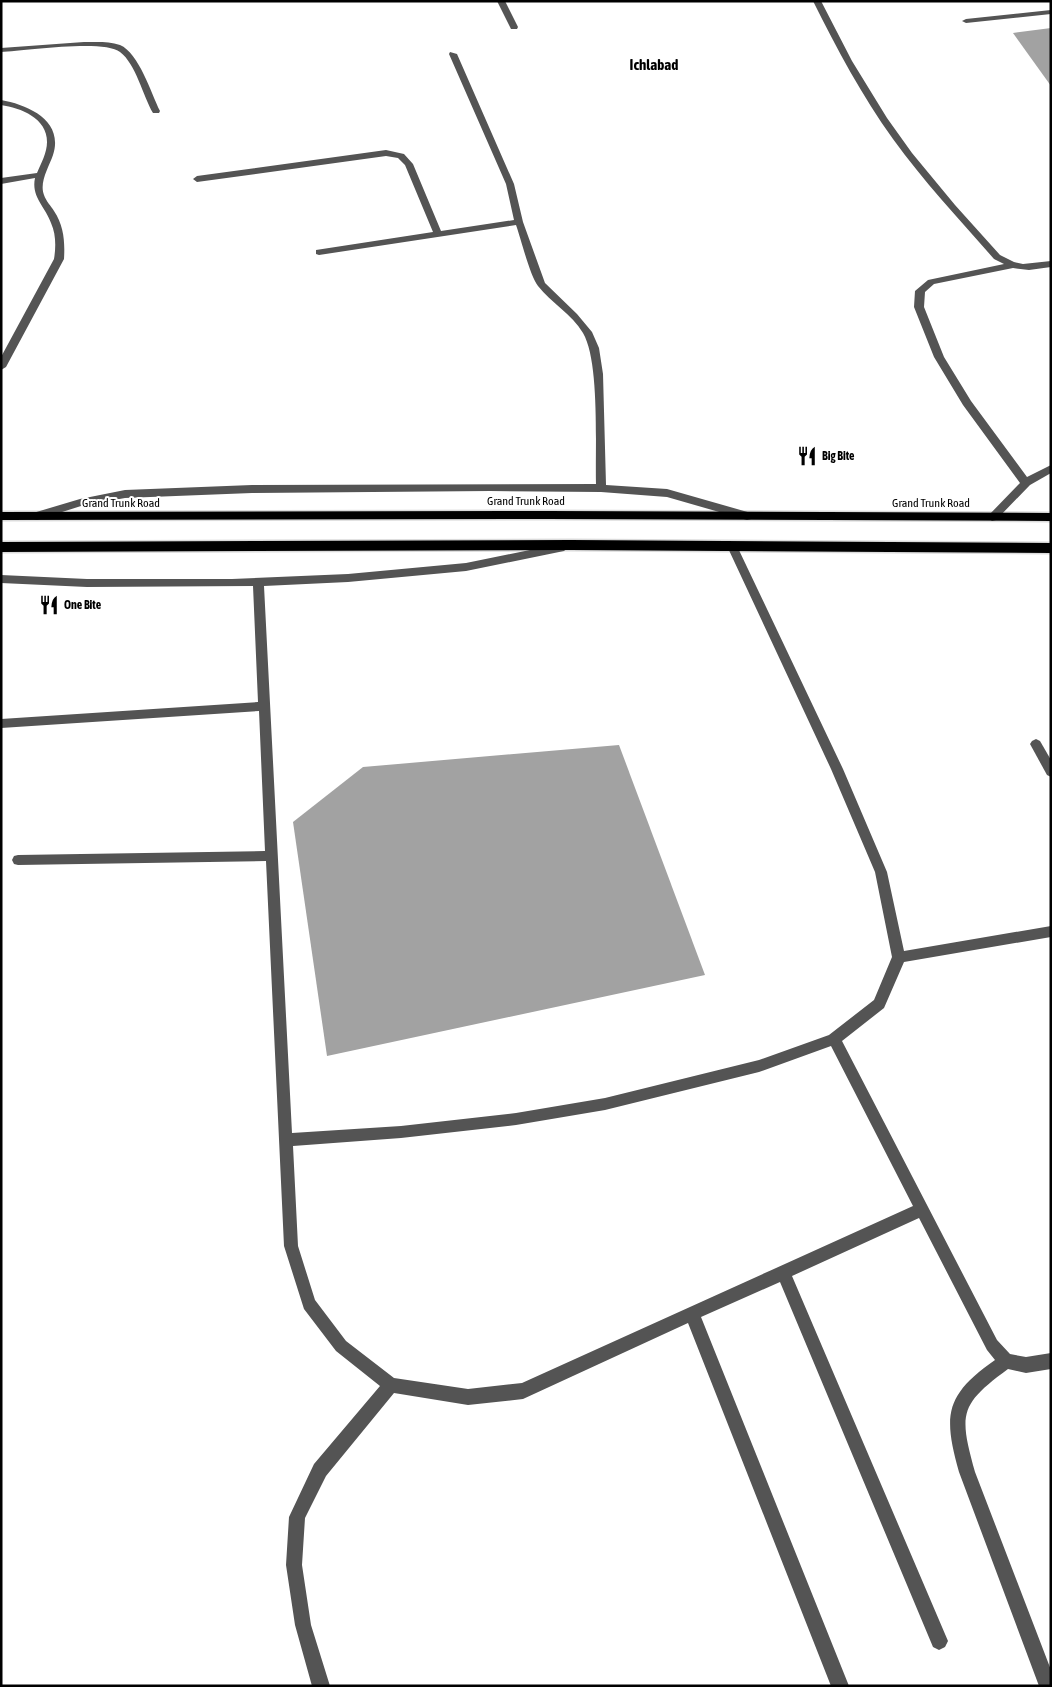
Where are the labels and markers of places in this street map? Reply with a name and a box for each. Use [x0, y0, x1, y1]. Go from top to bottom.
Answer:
restaurant icon: Big Bite [796, 445, 818, 467]
place label: Big Bite [822, 449, 855, 463]
restaurant icon: One Bite [38, 594, 60, 616]
place label: One Bite [64, 598, 102, 612]

